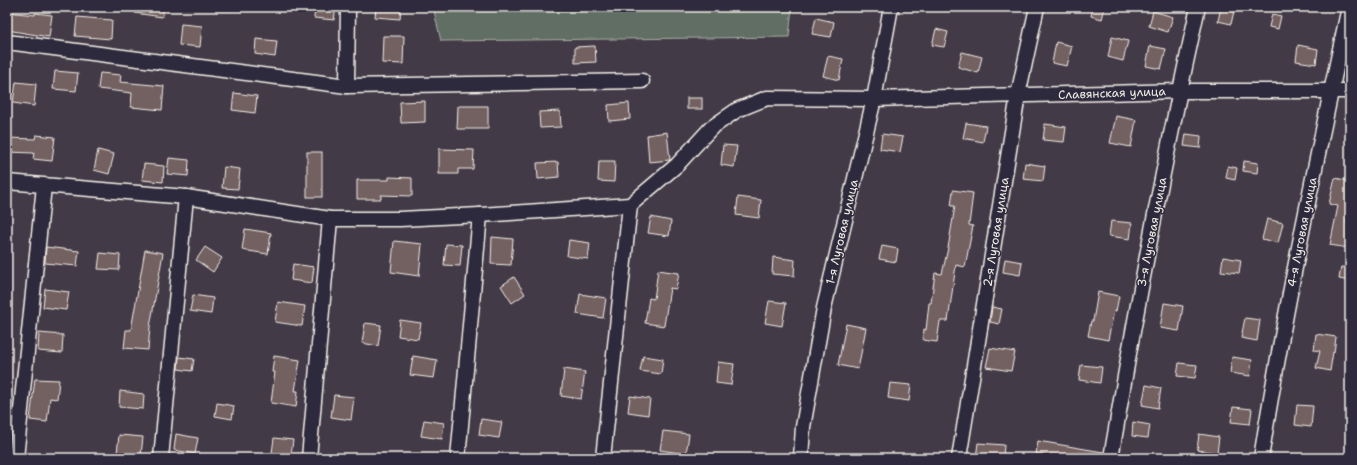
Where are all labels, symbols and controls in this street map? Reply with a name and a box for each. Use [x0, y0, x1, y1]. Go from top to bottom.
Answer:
street label: Славянская улица [1058, 83, 1167, 103]
street label: 3-я Луговая улица [1134, 175, 1171, 288]
street label: 4-я Луговая улица [1284, 175, 1321, 288]
street label: 2-я Луговая улица [979, 176, 1013, 288]
street label: 1-я Луговая улица [822, 177, 862, 286]

